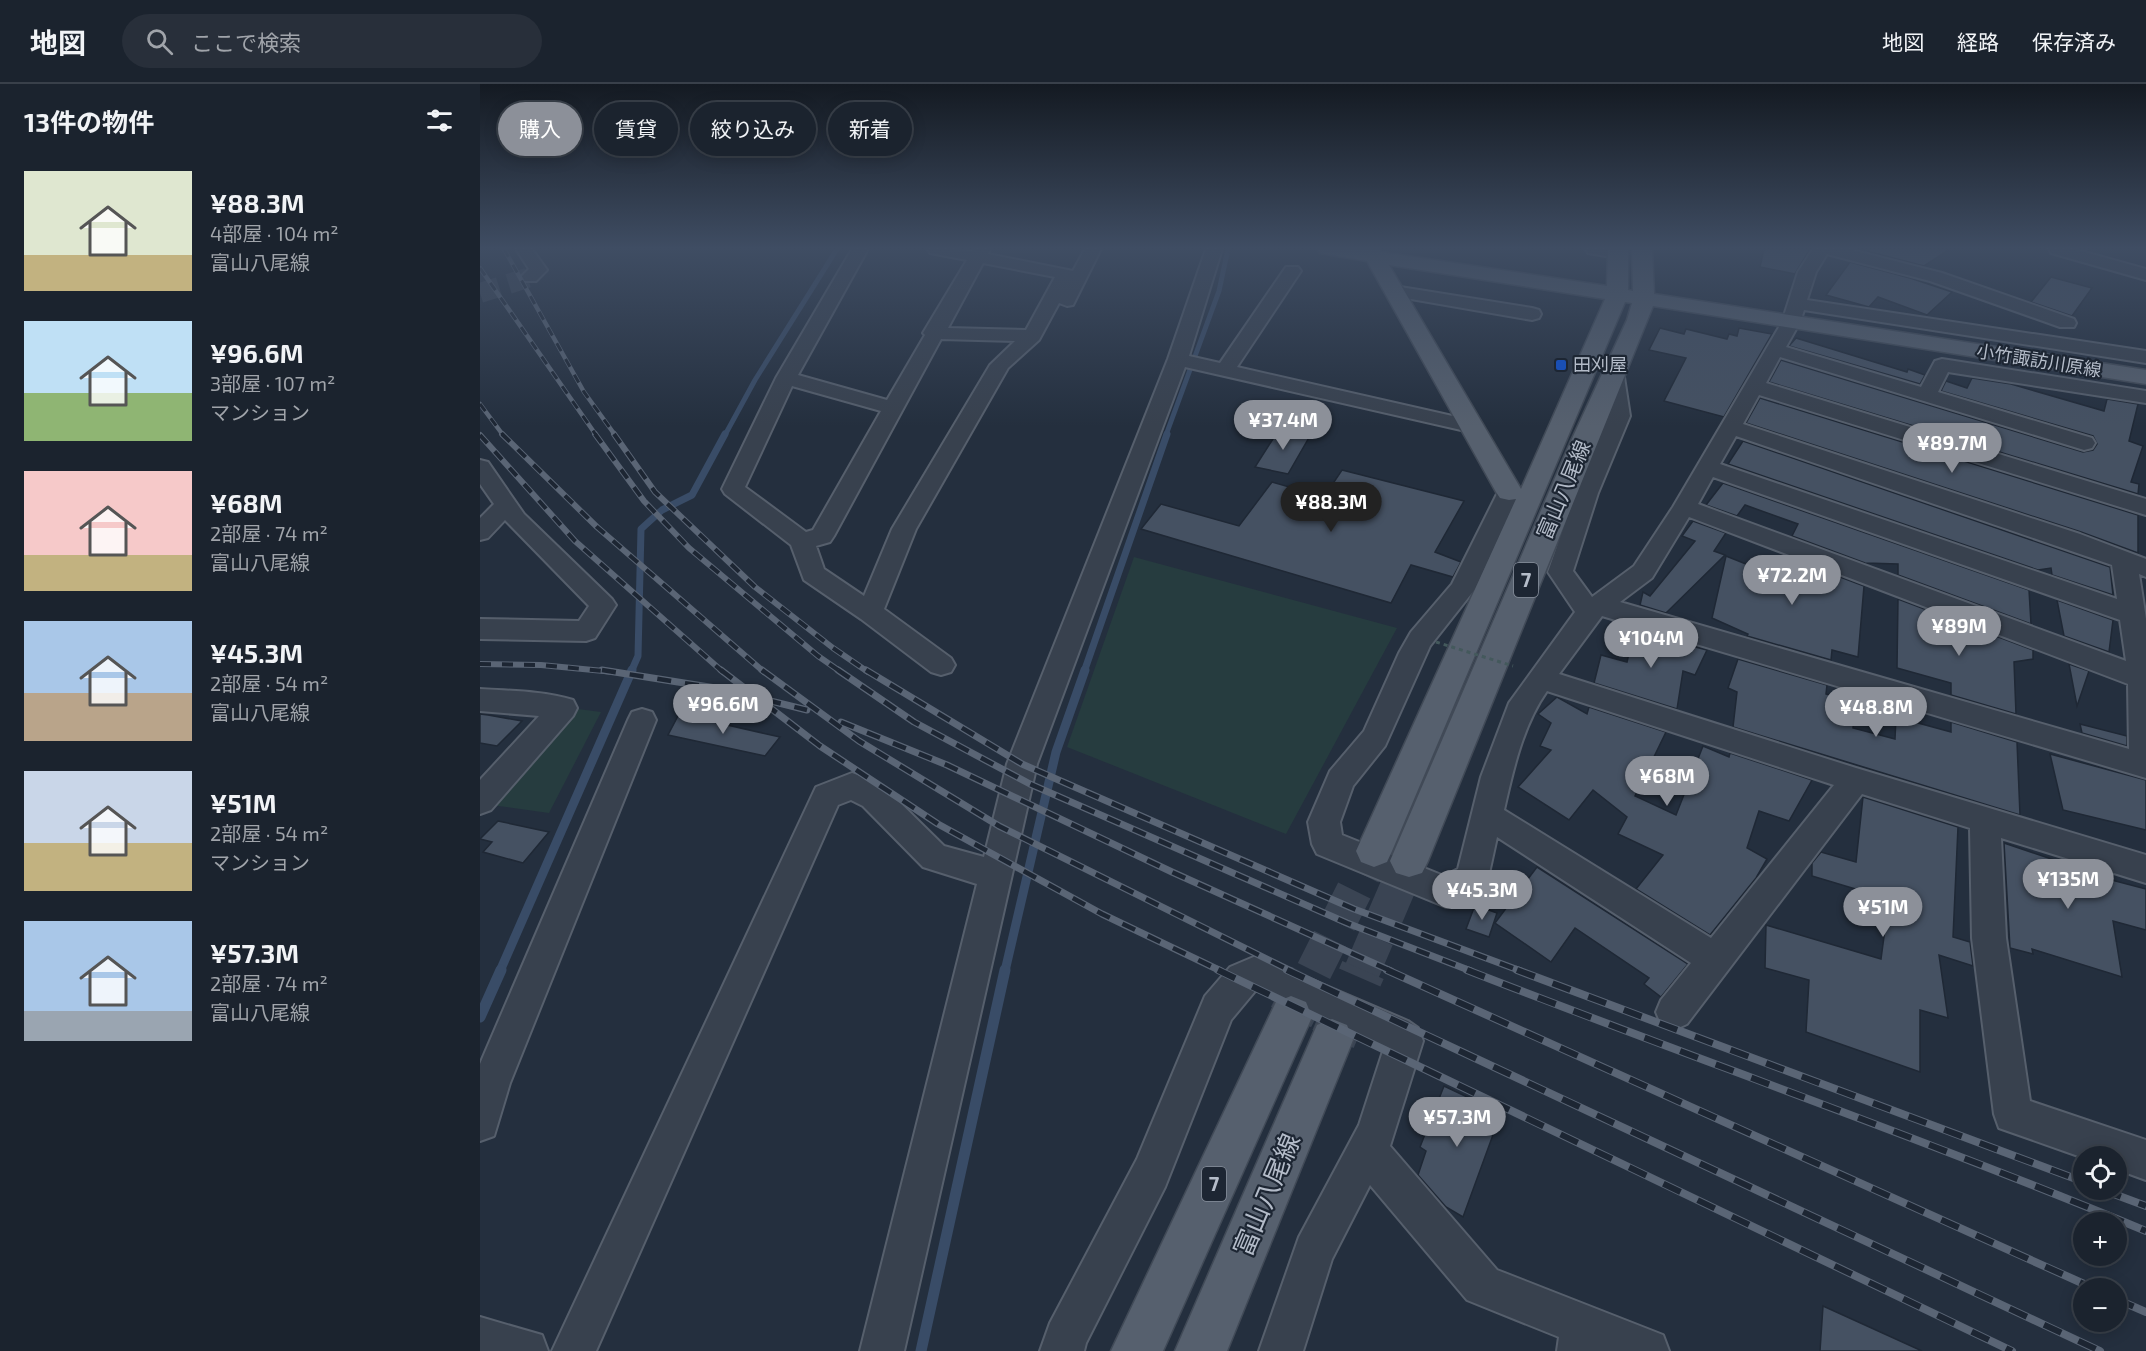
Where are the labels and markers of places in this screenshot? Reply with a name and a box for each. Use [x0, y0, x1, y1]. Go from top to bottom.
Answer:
place label: 田刈屋 [1573, 353, 1627, 375]
marker: 田刈屋 [1554, 358, 1568, 372]
pin: ¥37.4M [1234, 400, 1332, 451]
pin: ¥89.7M [1903, 423, 2001, 474]
pin: ¥88.3M [1282, 482, 1380, 533]
pin: ¥72.2M [1743, 555, 1841, 606]
pin: ¥89M [1923, 606, 1995, 657]
pin: ¥104M [1609, 618, 1693, 669]
pin: ¥96.6M [674, 684, 772, 735]
pin: ¥48.8M [1827, 687, 1925, 738]
pin: ¥68M [1631, 756, 1703, 807]
pin: ¥135M [2026, 859, 2110, 910]
pin: ¥45.3M [1433, 870, 1531, 921]
pin: ¥51M [1847, 887, 1919, 938]
pin: ¥57.3M [1408, 1097, 1506, 1148]

